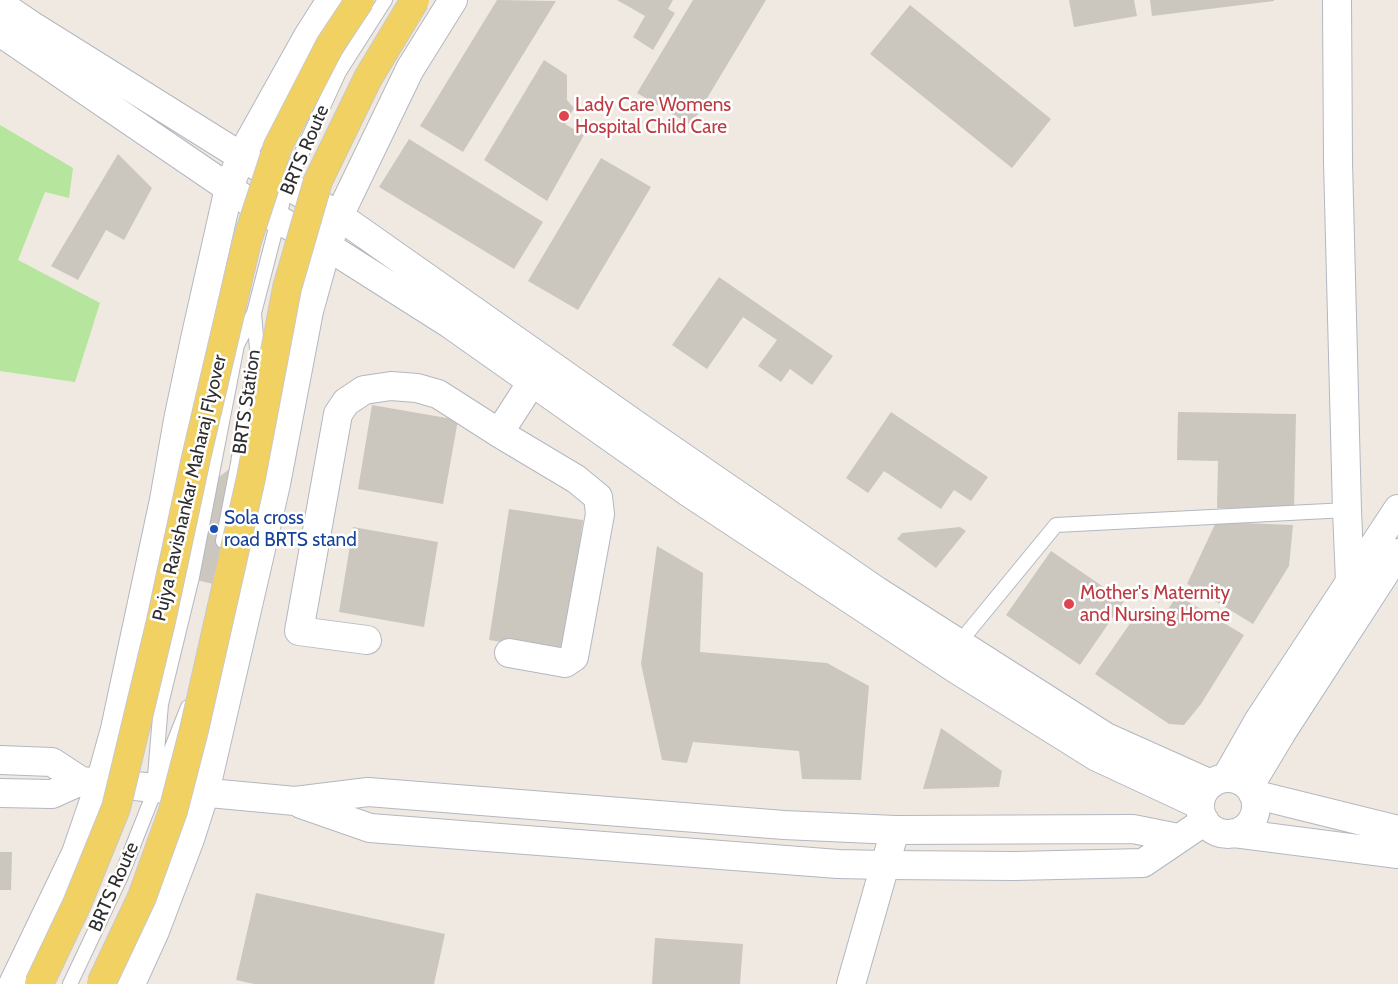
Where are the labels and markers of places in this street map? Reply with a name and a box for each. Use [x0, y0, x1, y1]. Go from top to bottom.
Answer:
place label: Lady Care Womens Hospital Child Care [575, 94, 731, 138]
marker: Lady Care Womens Hospital Child Care [557, 109, 571, 123]
place label: Sola cross road BRTS stand [224, 507, 357, 551]
marker: Sola cross road BRTS stand [208, 523, 220, 535]
place label: Mother's Maternity and Nursing Home [1080, 582, 1230, 626]
marker: Mother's Maternity and Nursing Home [1062, 597, 1076, 611]

